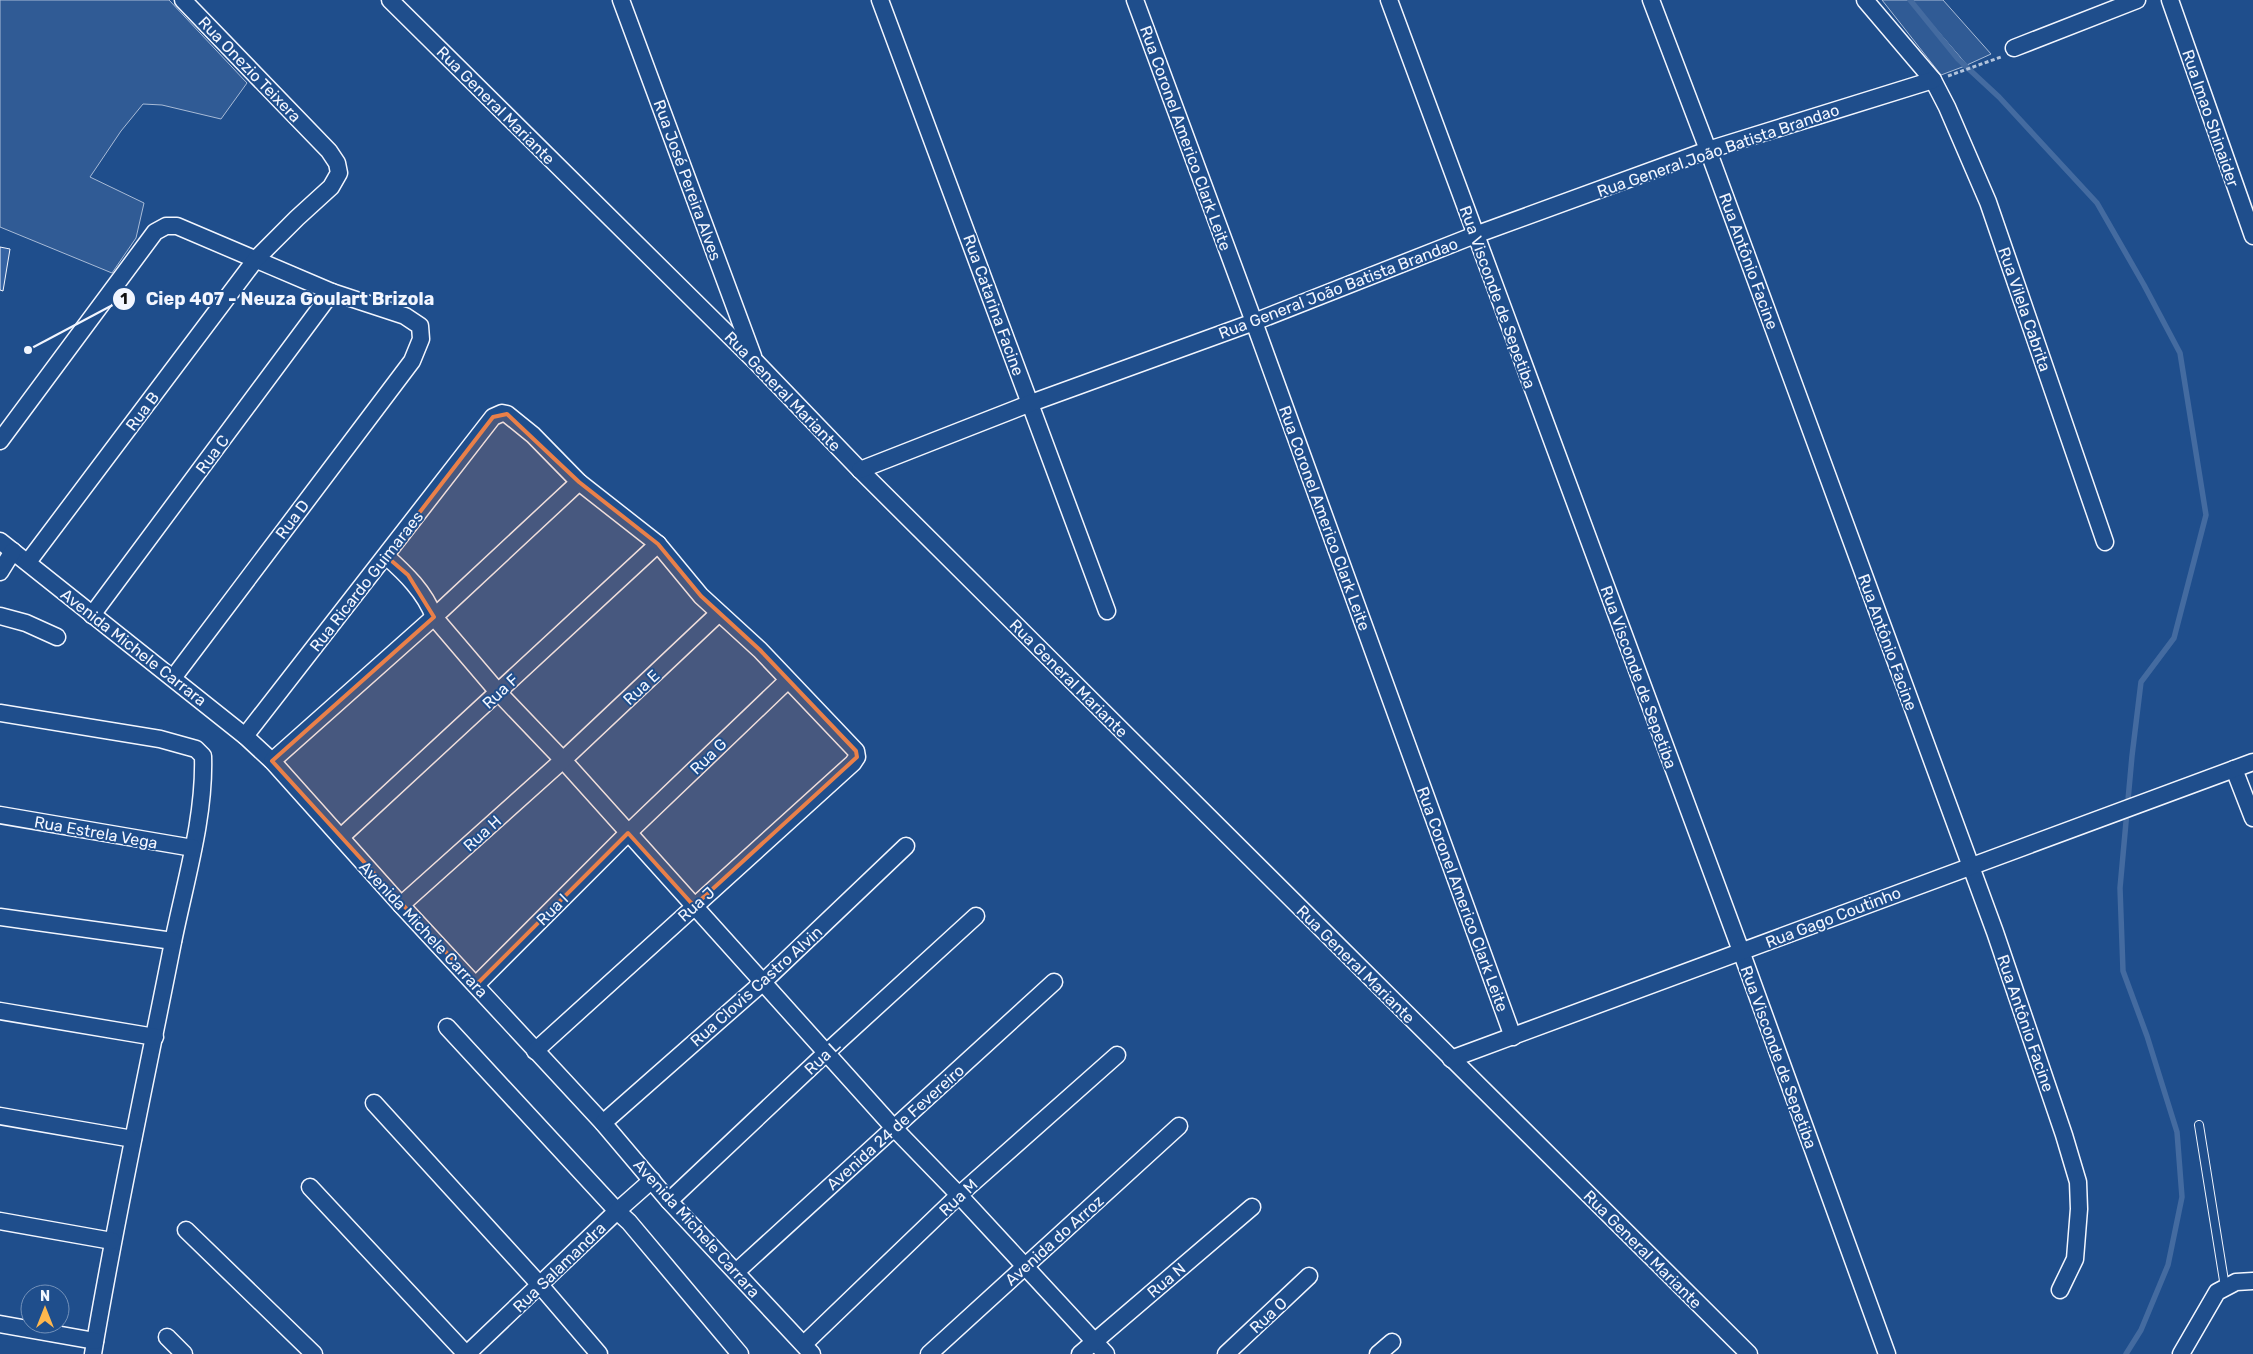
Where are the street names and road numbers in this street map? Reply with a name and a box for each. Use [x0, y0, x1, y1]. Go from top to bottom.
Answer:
street label: Rua Onezio Teixera [194, 12, 305, 126]
street label: Rua Coronel Americo Clark Leite [1136, 23, 1235, 253]
street label: Rua General Mariante [433, 42, 559, 168]
street label: Rua Imao Shinaider [2178, 47, 2243, 189]
street label: Rua José Pereira Alves [650, 97, 725, 263]
street label: Rua General João Batista Brandao [1595, 100, 1842, 201]
street label: Rua Antônio Facine [1715, 190, 1782, 332]
street label: Rua Visconde de Sepetiba [1456, 203, 1540, 391]
street label: Rua Catarina Facine [959, 232, 1028, 378]
street label: Rua General João Batista Brandao [1216, 234, 1460, 343]
street label: Rua Vilela Cabrita [1994, 244, 2055, 374]
street label: Rua General Mariante [721, 328, 845, 455]
street label: Rua B [122, 388, 163, 434]
street label: Rua Coronel Americo Clark Leite [1275, 403, 1374, 633]
street label: Rua C [192, 431, 233, 477]
street label: Rua D [272, 496, 313, 543]
street label: Rua Ricardo Guimaraes [306, 507, 427, 655]
street label: Rua Antônio Facine [1854, 571, 1921, 713]
street label: Rua Visconde de Sepetiba [1597, 583, 1681, 771]
street label: Avenida Michele Carrara [57, 585, 210, 710]
street label: Rua General Mariante [1006, 615, 1132, 741]
street label: Rua E [619, 666, 663, 709]
street label: Rua F [478, 670, 522, 713]
street label: Rua G [686, 734, 731, 778]
street label: Rua Coronel Americo Clark Leite [1413, 784, 1512, 1014]
street label: Rua H [460, 811, 505, 855]
street label: Rua Estrela Vega [33, 812, 159, 853]
street label: Avenida Michele Carrara [355, 857, 492, 1001]
street label: Rua J [674, 883, 719, 926]
street label: Rua Gago Coutinho [1763, 883, 1904, 952]
street label: Rua I [532, 889, 572, 929]
street label: Rua General Mariante [1293, 901, 1419, 1027]
street label: Rua Clovis Castro Alvin [687, 922, 826, 1051]
street label: Rua Antônio Facine [1993, 952, 2058, 1094]
street label: Rua Visconde de Sepetiba [1737, 963, 1821, 1151]
street label: Rua L [801, 1036, 844, 1079]
street label: Avenida 24 de Fevereiro [823, 1061, 968, 1194]
street label: Avenida Michele Carrara [629, 1155, 764, 1301]
street label: Rua M [935, 1175, 981, 1220]
street label: Rua General Mariante [1580, 1186, 1706, 1312]
street label: Avenida do Arroz [1001, 1191, 1107, 1290]
street label: Rua Salamandra [509, 1218, 610, 1316]
street label: Rua N [1143, 1259, 1189, 1302]
street label: Rua O [1246, 1294, 1291, 1337]

